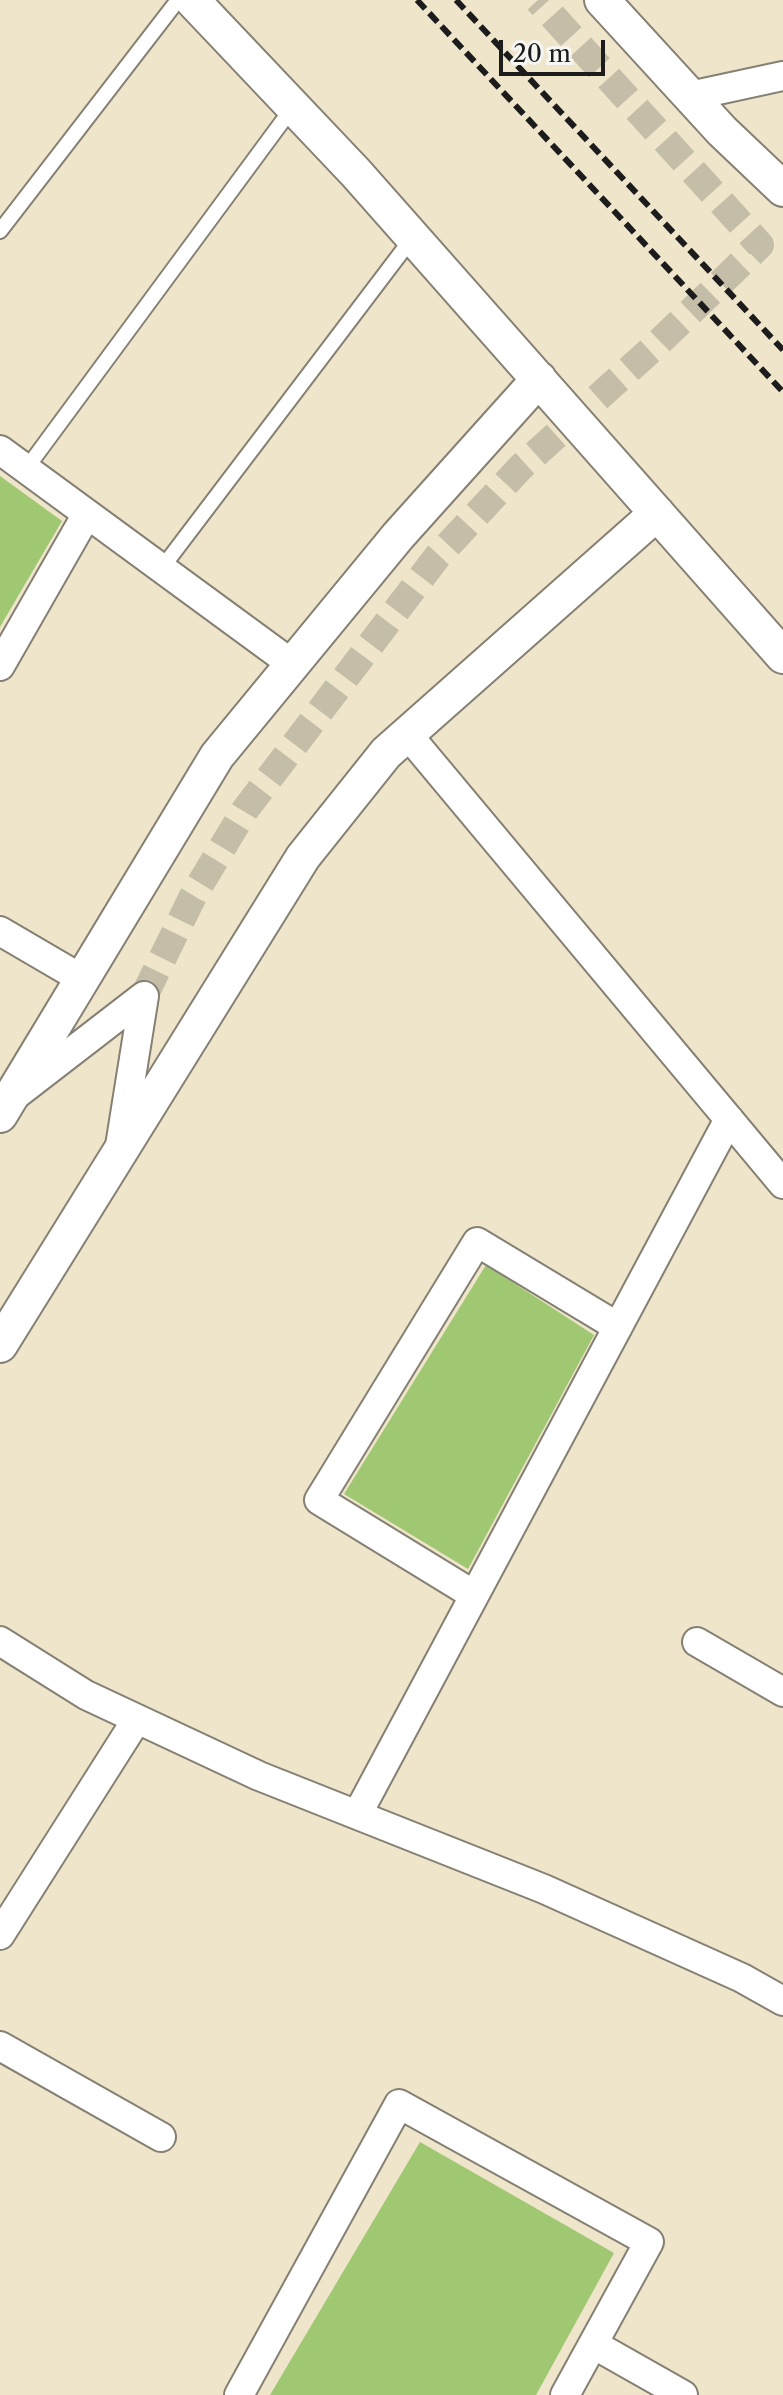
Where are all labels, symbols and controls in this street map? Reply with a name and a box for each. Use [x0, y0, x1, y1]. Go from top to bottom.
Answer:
scale bar [503, 24, 609, 74]
text: 20 m [513, 39, 571, 68]

